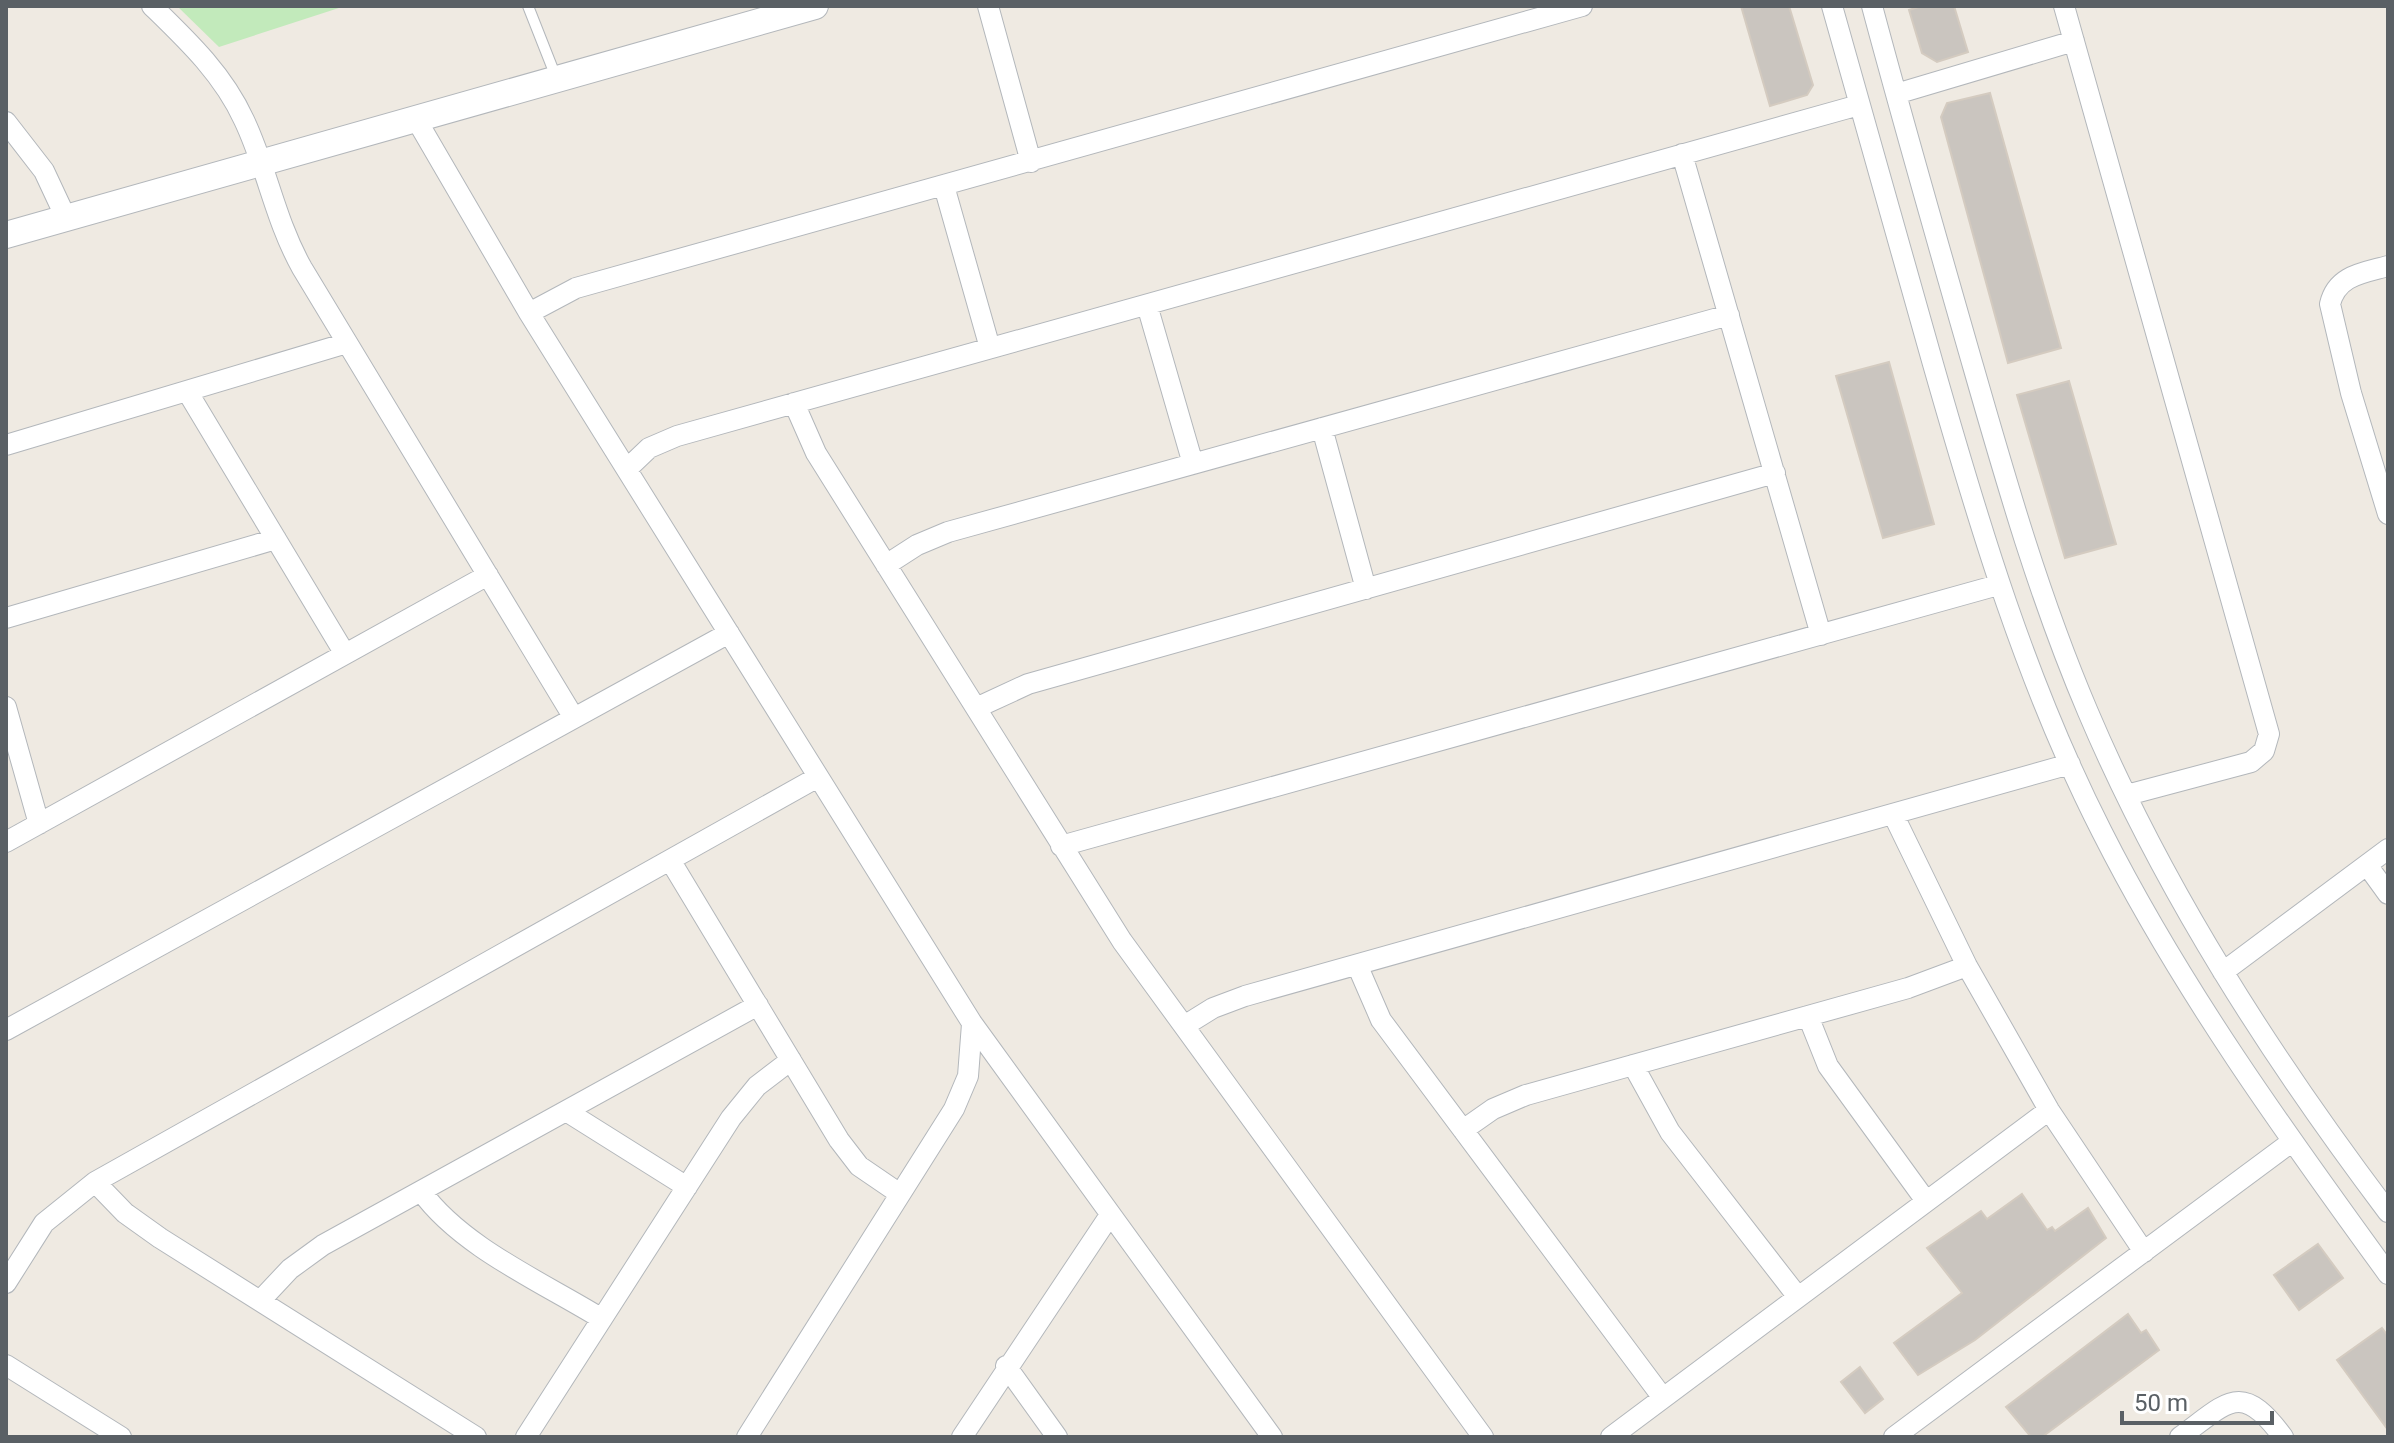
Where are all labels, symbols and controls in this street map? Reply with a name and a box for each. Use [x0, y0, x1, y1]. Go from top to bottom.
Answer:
scale bar [2122, 1375, 2272, 1425]
text: 50 m [2134, 1389, 2188, 1417]

